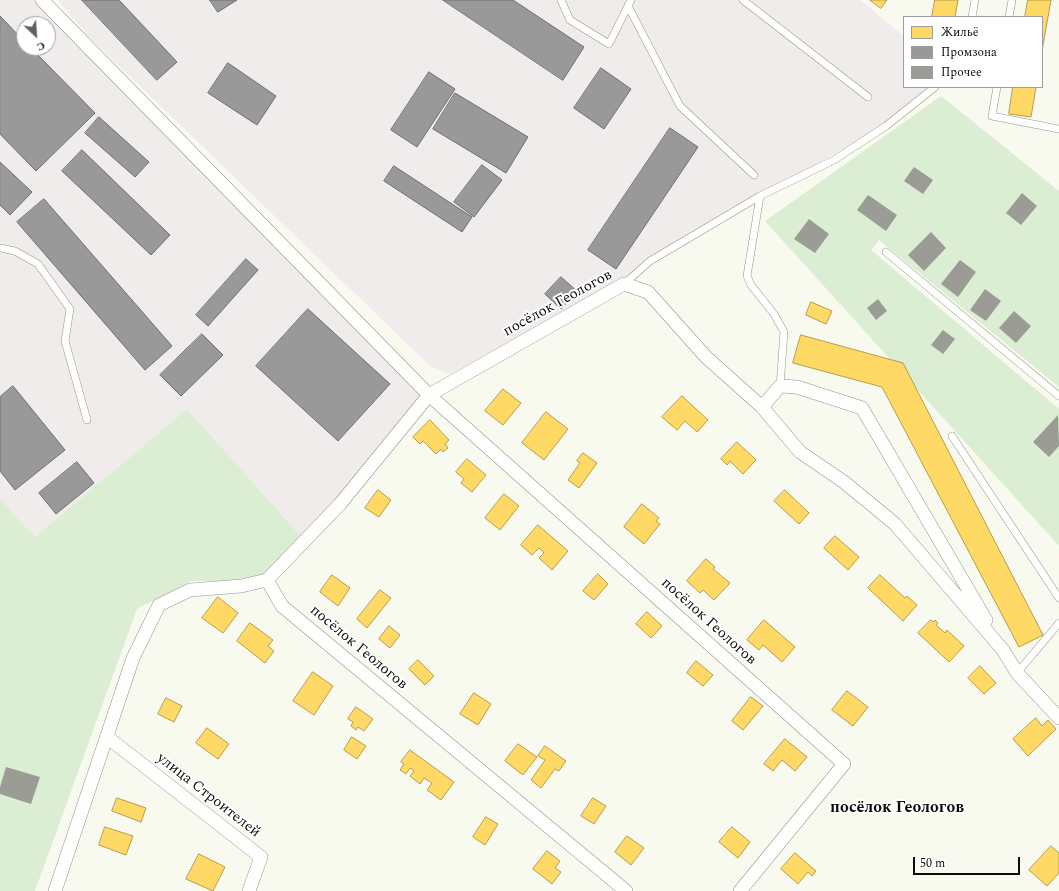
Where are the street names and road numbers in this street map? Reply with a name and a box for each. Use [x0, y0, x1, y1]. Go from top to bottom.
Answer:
street label: посёлок Геологов [500, 267, 616, 341]
street label: посёлок Геологов [657, 575, 759, 669]
street label: посёлок Геологов [306, 602, 410, 694]
street label: улица Строителей [152, 750, 264, 842]

